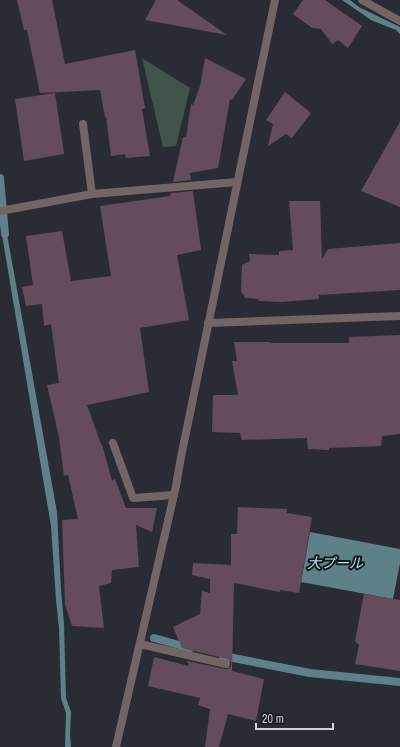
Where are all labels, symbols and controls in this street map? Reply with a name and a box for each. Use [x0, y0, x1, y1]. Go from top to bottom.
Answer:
water label: 大プール [307, 554, 364, 572]
scale bar [256, 705, 333, 731]
text: 20 m [262, 711, 284, 727]

